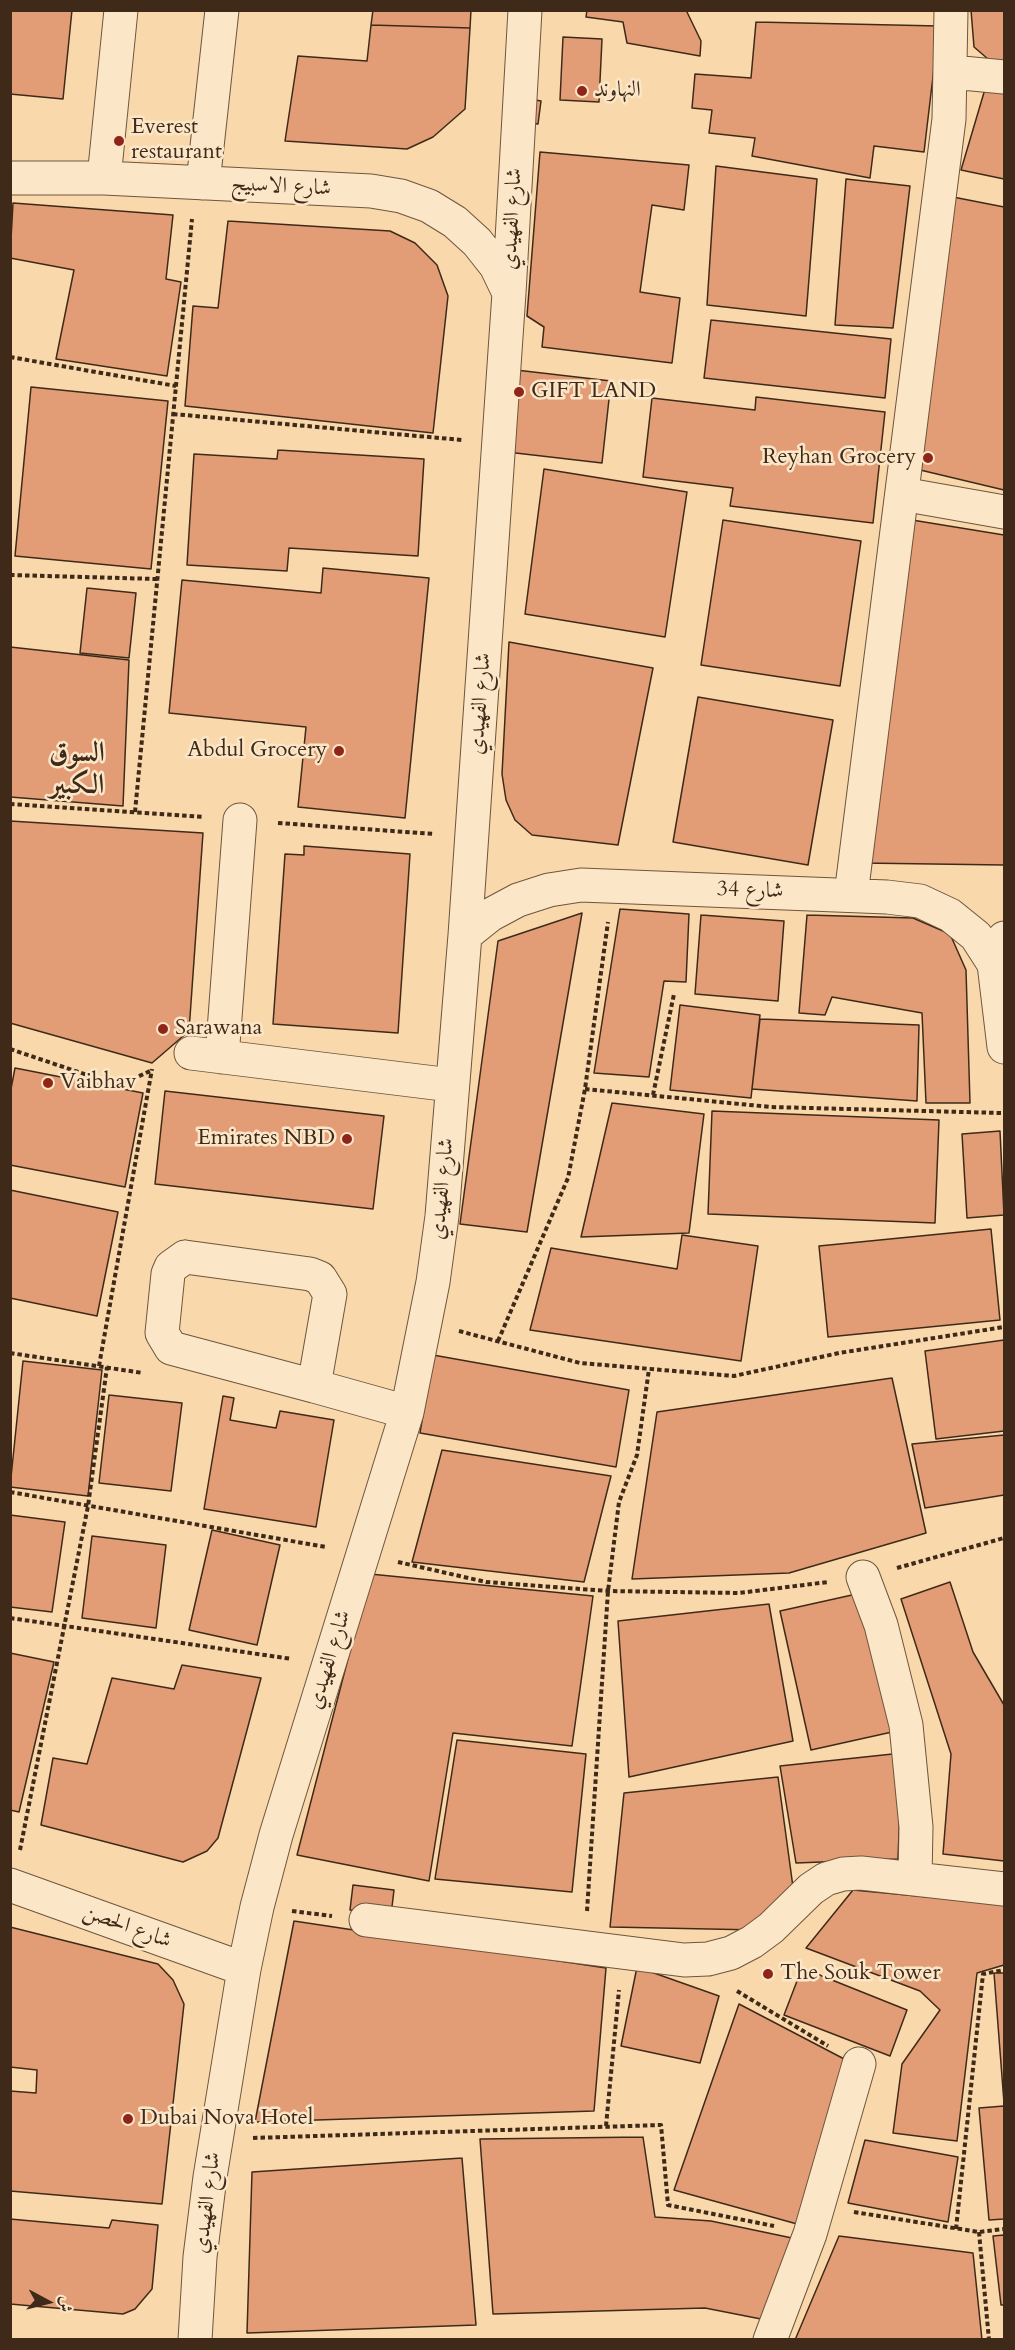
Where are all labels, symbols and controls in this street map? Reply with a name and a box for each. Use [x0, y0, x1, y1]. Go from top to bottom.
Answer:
place label: النهاوند [594, 78, 641, 104]
marker: النهاوند [575, 84, 589, 98]
place label: Everest restaurant [131, 115, 222, 166]
marker: Everest restaurant [112, 134, 126, 148]
street label: شارع الفهيدي [497, 167, 529, 271]
street label: شارع الاسبيج [230, 171, 332, 203]
place label: GIFT LAND [531, 379, 656, 405]
marker: GIFT LAND [512, 385, 526, 399]
place label: Reyhan Grocery [762, 445, 916, 471]
marker: Reyhan Grocery [921, 451, 935, 465]
street label: شارع الفهيدي [464, 652, 498, 756]
district label: السوق الكبير [49, 738, 105, 804]
place label: Abdul Grocery [187, 738, 327, 764]
marker: Abdul Grocery [332, 744, 346, 758]
street label: شارع 34 [716, 877, 784, 905]
place label: Sarawana [175, 1016, 262, 1042]
marker: Sarawana [156, 1022, 170, 1036]
place label: Vaibhav [60, 1070, 136, 1096]
marker: Vaibhav [41, 1076, 55, 1090]
place label: Emirates NBD [197, 1126, 335, 1152]
marker: Emirates NBD [340, 1132, 354, 1146]
street label: شارع الفهيدي [425, 1137, 461, 1241]
street label: شارع الفهيدي [302, 1607, 358, 1713]
street label: شارع الحصن [79, 1899, 175, 1955]
place label: The Souk Tower [780, 1961, 940, 1987]
marker: The Souk Tower [761, 1967, 775, 1981]
place label: Dubai Nova Hotel [140, 2106, 313, 2132]
marker: Dubai Nova Hotel [121, 2112, 135, 2126]
street label: شارع الفهيدي [189, 2151, 227, 2255]
north arrow [18, 2272, 78, 2332]
text: ش [54, 2295, 78, 2313]

